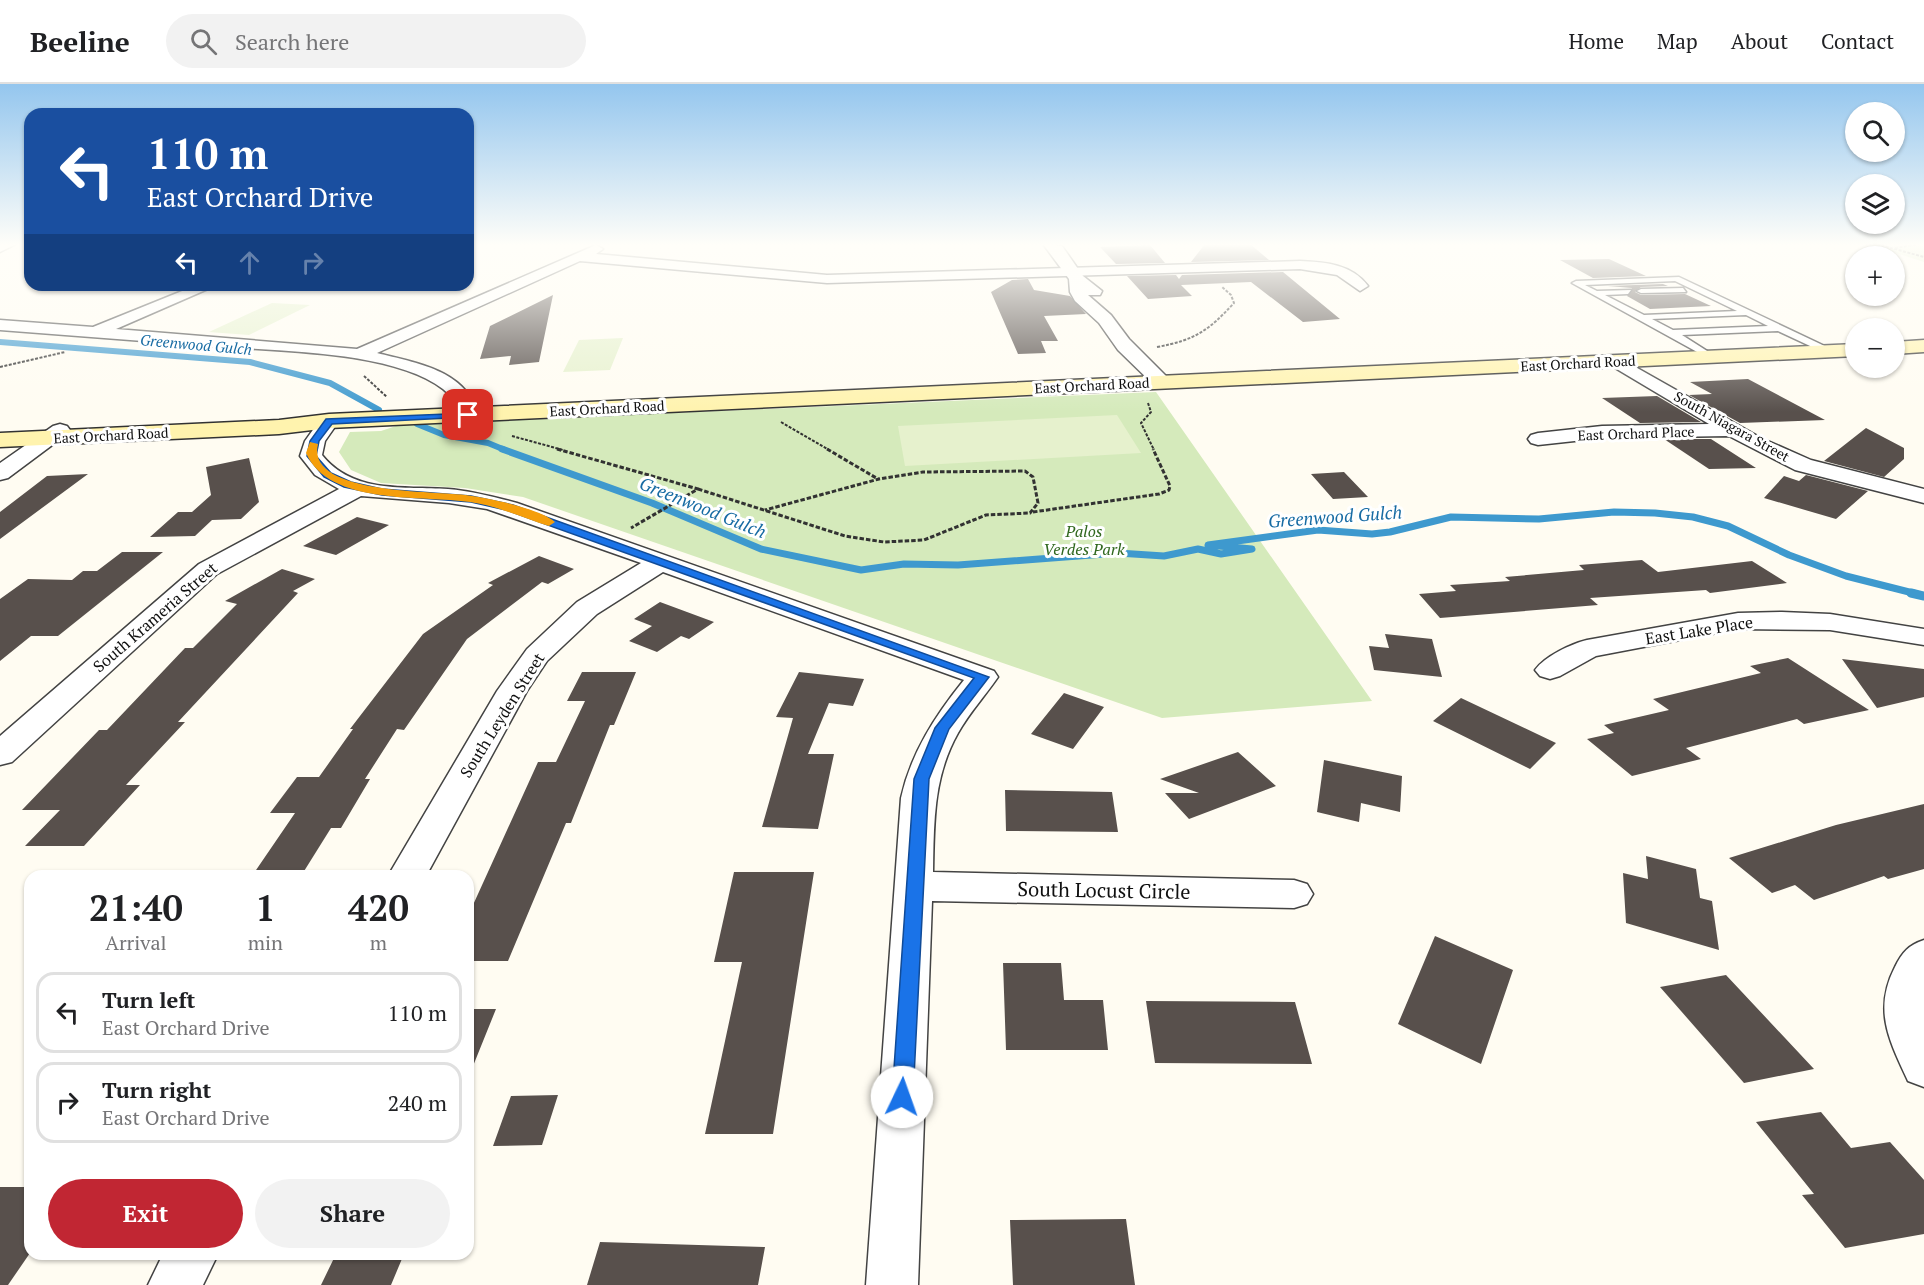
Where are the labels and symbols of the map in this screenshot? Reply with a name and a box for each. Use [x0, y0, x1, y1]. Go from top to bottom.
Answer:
water label: Greenwood Gulch [139, 329, 253, 359]
street label: East Orchard Road [1520, 350, 1636, 376]
street label: East Orchard Road [1034, 372, 1150, 398]
street label: South Niagara Street [1671, 386, 1794, 466]
pin [442, 389, 493, 440]
street label: East Orchard Road [549, 395, 665, 421]
street label: East Orchard Place [1577, 421, 1695, 445]
street label: East Orchard Road [53, 422, 169, 448]
water label: Greenwood Gulch [636, 471, 770, 543]
water label: Greenwood Gulch [1267, 499, 1403, 533]
park label: Palos Verdes Park [1043, 520, 1125, 560]
street label: South Krameria Street [88, 557, 222, 677]
street label: East Lake Place [1644, 611, 1754, 649]
street label: South Leyden Street [455, 648, 549, 782]
street label: South Locust Circle [1017, 875, 1191, 905]
position arrow [870, 1065, 934, 1129]

